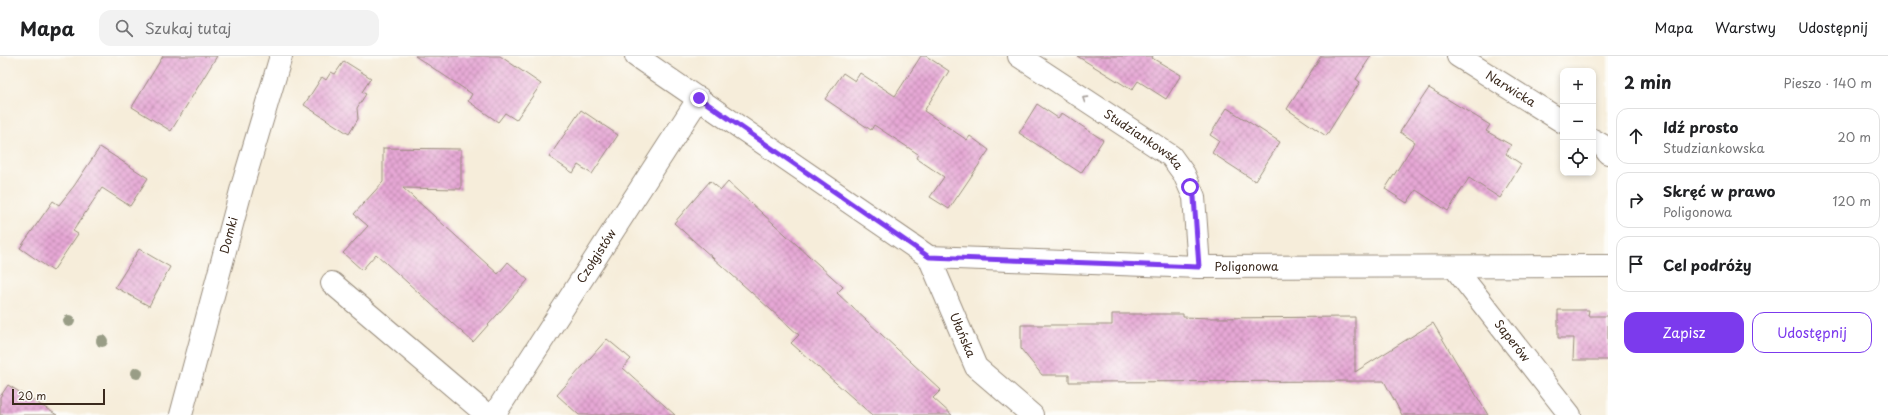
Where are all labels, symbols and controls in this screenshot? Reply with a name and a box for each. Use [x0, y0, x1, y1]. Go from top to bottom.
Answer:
search box [99, 10, 379, 46]
text: Mapa [20, 14, 75, 42]
text: Szukaj tutaj [145, 16, 231, 39]
icon: search [113, 17, 135, 39]
text: Mapa [1655, 17, 1693, 38]
text: Warstwy [1715, 17, 1776, 38]
text: Udostępnij [1798, 17, 1868, 38]
street label: Narwicka [1483, 66, 1540, 111]
map controls [1560, 68, 1596, 176]
button: + [1560, 68, 1596, 104]
text: 2 min [1624, 69, 1671, 95]
text: Pieszo · 140 m [1784, 73, 1872, 92]
route end [690, 89, 708, 107]
one-way arrow [1082, 96, 1089, 104]
street label: Studziankowska [1101, 104, 1188, 173]
button: − [1560, 104, 1596, 140]
text: Idź prosto [1663, 115, 1738, 138]
icon: ahead [1625, 125, 1647, 147]
text: 20 m [1837, 127, 1871, 146]
text: Studziankowska [1663, 138, 1765, 157]
button: locate [1560, 140, 1596, 176]
route start [1181, 178, 1199, 196]
text: Skręć w prawo [1663, 179, 1776, 202]
icon: right [1625, 189, 1647, 211]
text: 120 m [1832, 191, 1871, 210]
text: Poligonowa [1663, 202, 1732, 221]
street label: Domki [215, 215, 242, 256]
street label: Czołgistów [572, 225, 620, 286]
icon: arrive [1625, 253, 1647, 275]
text: Cel podróży [1663, 253, 1751, 276]
street label: Poligonowa [1215, 257, 1279, 275]
street label: Ułańska [946, 309, 981, 361]
button: Zapisz [1624, 312, 1744, 353]
button: Udostępnij [1752, 312, 1872, 353]
street label: Saperów [1491, 315, 1535, 366]
scale bar [12, 387, 105, 406]
text: 20 m [18, 387, 46, 404]

